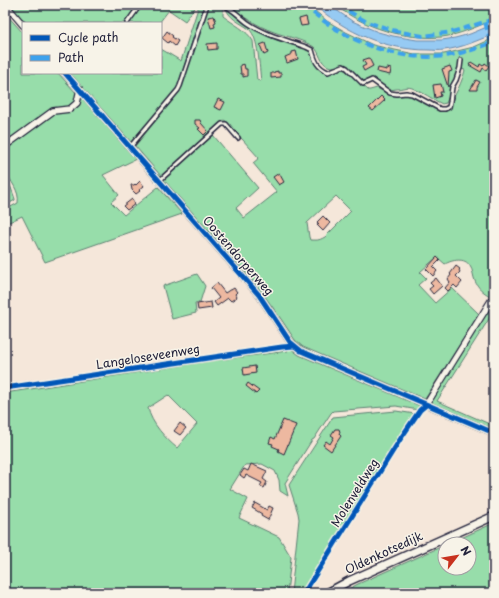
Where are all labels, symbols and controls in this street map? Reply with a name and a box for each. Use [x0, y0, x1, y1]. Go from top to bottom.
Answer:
legend [22, 22, 162, 74]
text: Cycle path [58, 28, 119, 46]
text: Path [58, 48, 84, 66]
street label: Oostendorperweg [199, 212, 278, 299]
street label: Langeloseveenweg [95, 339, 201, 373]
street label: Molenveldweg [326, 455, 382, 530]
street label: Oldenkotsedijk [342, 526, 426, 578]
north arrow [437, 536, 477, 576]
text: N [456, 542, 476, 559]

